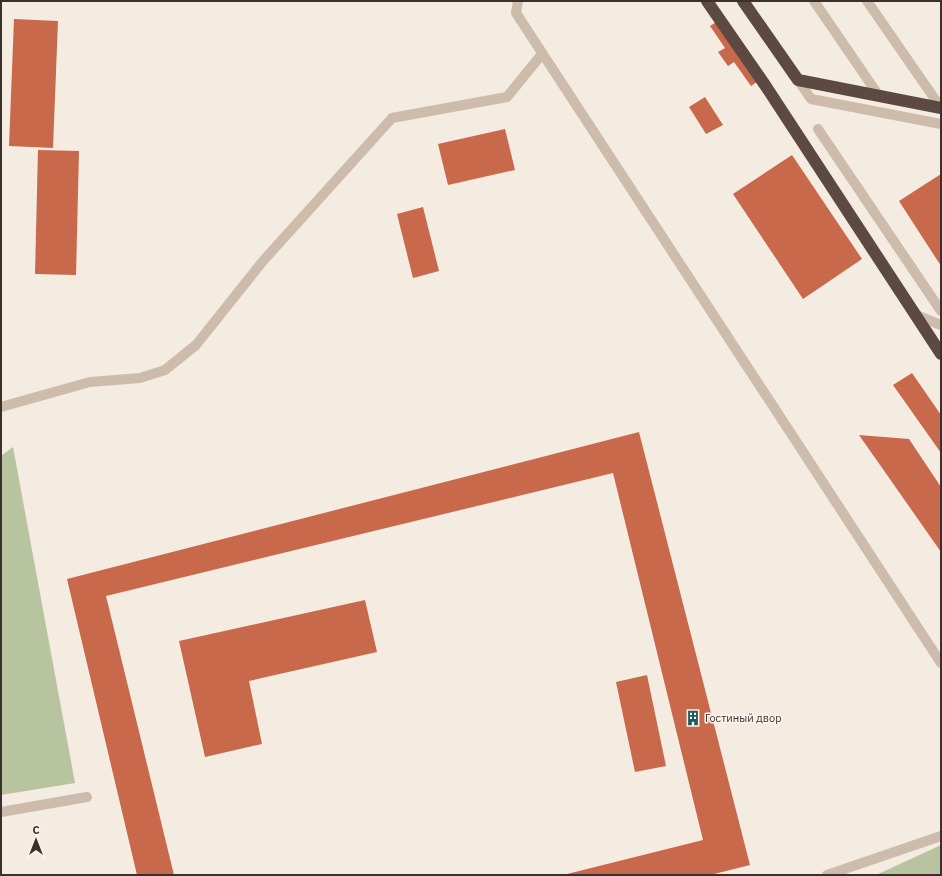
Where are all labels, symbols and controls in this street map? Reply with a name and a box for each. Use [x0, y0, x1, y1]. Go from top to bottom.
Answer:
building icon: Гостиный двор [684, 709, 702, 727]
place label: Гостиный двор [705, 711, 782, 725]
north arrow [16, 820, 56, 860]
text: С [32, 823, 40, 837]

